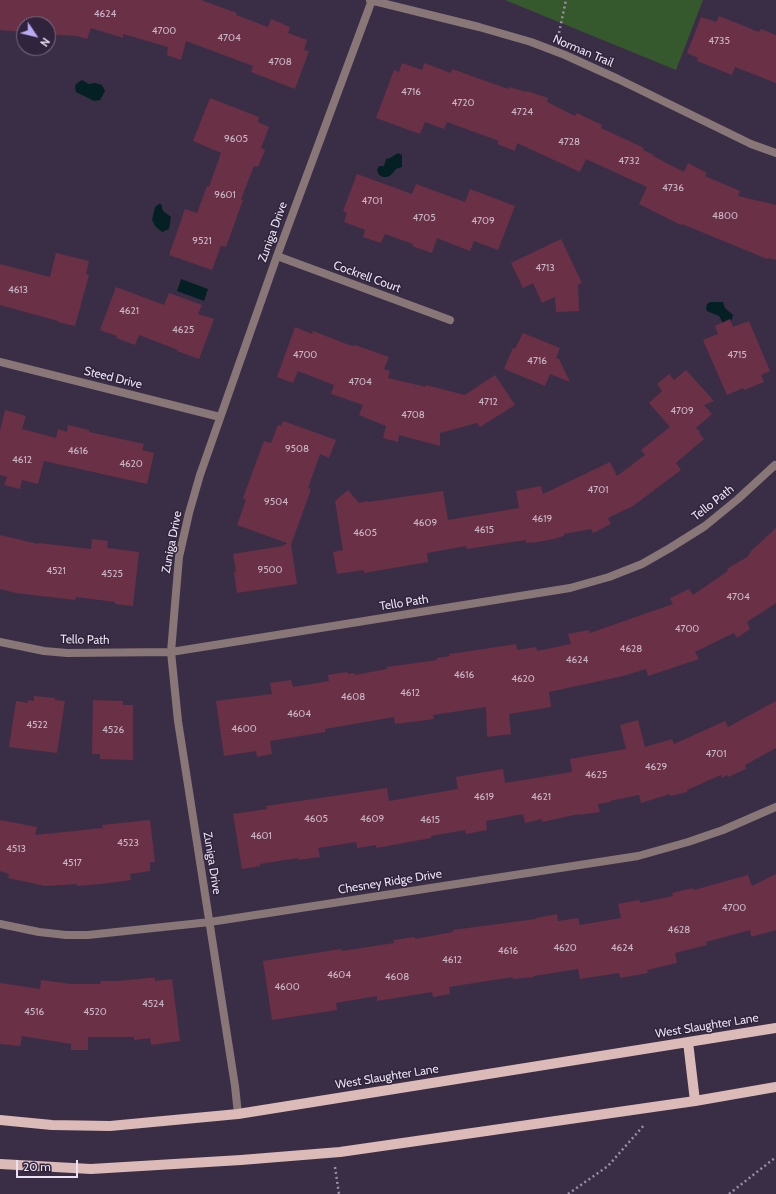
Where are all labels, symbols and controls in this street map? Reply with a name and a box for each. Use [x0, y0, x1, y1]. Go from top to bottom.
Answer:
house number: 4624 [94, 8, 116, 20]
north arrow [16, 16, 56, 56]
house number: 4700 [152, 25, 176, 37]
house number: 4704 [217, 32, 241, 44]
street label: Norman Trail [550, 32, 616, 70]
text: N [37, 35, 53, 50]
house number: 4735 [708, 35, 730, 47]
house number: 4708 [268, 56, 292, 68]
house number: 4716 [401, 86, 421, 98]
house number: 4720 [451, 97, 475, 109]
house number: 4724 [511, 106, 533, 118]
house number: 9605 [224, 133, 248, 145]
house number: 4728 [558, 136, 580, 148]
house number: 4732 [618, 155, 640, 167]
house number: 4736 [662, 182, 684, 194]
house number: 9601 [214, 189, 236, 201]
house number: 4701 [362, 195, 382, 207]
street label: Zuniga Drive [255, 200, 291, 264]
house number: 4800 [712, 210, 738, 222]
house number: 4705 [412, 212, 436, 224]
house number: 4709 [471, 215, 495, 227]
house number: 9521 [192, 235, 212, 247]
street label: Cockrell Court [331, 258, 403, 296]
house number: 4713 [535, 262, 555, 274]
house number: 4613 [8, 284, 28, 296]
house number: 4621 [119, 305, 139, 317]
house number: 4625 [172, 324, 194, 336]
house number: 4700 [293, 349, 317, 361]
house number: 4715 [727, 349, 747, 361]
house number: 4716 [527, 355, 547, 367]
street label: Steed Drive [82, 364, 144, 392]
house number: 4704 [348, 376, 372, 388]
house number: 4712 [478, 396, 498, 408]
house number: 4709 [670, 405, 694, 417]
house number: 4708 [401, 409, 425, 421]
house number: 9508 [285, 443, 309, 455]
house number: 4616 [68, 445, 88, 457]
house number: 4612 [12, 454, 32, 466]
house number: 4620 [119, 458, 143, 470]
street label: Tello Path [689, 482, 737, 524]
house number: 4701 [588, 484, 608, 496]
house number: 9504 [264, 496, 288, 508]
street label: Zuniga Drive [159, 510, 185, 574]
house number: 4619 [532, 513, 552, 525]
house number: 4609 [413, 517, 437, 529]
house number: 4615 [474, 524, 494, 536]
house number: 4605 [353, 527, 377, 539]
house number: 9500 [257, 564, 283, 576]
house number: 4521 [46, 565, 66, 577]
house number: 4525 [101, 568, 123, 580]
house number: 4704 [726, 591, 750, 603]
street label: Tello Path [378, 592, 430, 614]
house number: 4700 [675, 623, 699, 635]
street label: Tello Path [60, 632, 110, 648]
house number: 4628 [620, 643, 642, 655]
house number: 4624 [566, 654, 588, 666]
house number: 4616 [454, 669, 474, 681]
house number: 4620 [511, 673, 535, 685]
house number: 4612 [400, 687, 420, 699]
house number: 4608 [341, 691, 365, 703]
house number: 4604 [287, 708, 311, 720]
house number: 4522 [26, 719, 48, 731]
house number: 4600 [231, 723, 257, 735]
house number: 4526 [102, 724, 124, 736]
house number: 4701 [706, 748, 726, 760]
house number: 4629 [645, 761, 667, 773]
house number: 4625 [585, 769, 607, 781]
house number: 4619 [474, 791, 494, 803]
house number: 4621 [531, 791, 551, 803]
house number: 4605 [304, 813, 328, 825]
house number: 4609 [360, 813, 384, 825]
house number: 4615 [420, 814, 440, 826]
house number: 4601 [250, 830, 272, 842]
street label: Zuniga Drive [200, 831, 224, 895]
house number: 4523 [117, 837, 139, 849]
house number: 4513 [6, 843, 26, 855]
house number: 4517 [62, 857, 82, 869]
street label: Chesney Ridge Drive [337, 867, 443, 897]
house number: 4700 [722, 902, 746, 914]
house number: 4628 [668, 924, 690, 936]
house number: 4620 [553, 942, 577, 954]
house number: 4624 [611, 942, 633, 954]
house number: 4616 [498, 945, 518, 957]
house number: 4612 [442, 954, 462, 966]
house number: 4604 [327, 969, 351, 981]
house number: 4608 [385, 971, 409, 983]
house number: 4600 [274, 981, 300, 993]
house number: 4524 [142, 998, 164, 1010]
house number: 4516 [24, 1006, 44, 1018]
house number: 4520 [83, 1006, 107, 1018]
street label: West Slaughter Lane [654, 1011, 760, 1041]
street label: West Slaughter Lane [334, 1062, 440, 1092]
scale bar [18, 1152, 80, 1178]
text: 20 m [23, 1159, 51, 1174]

